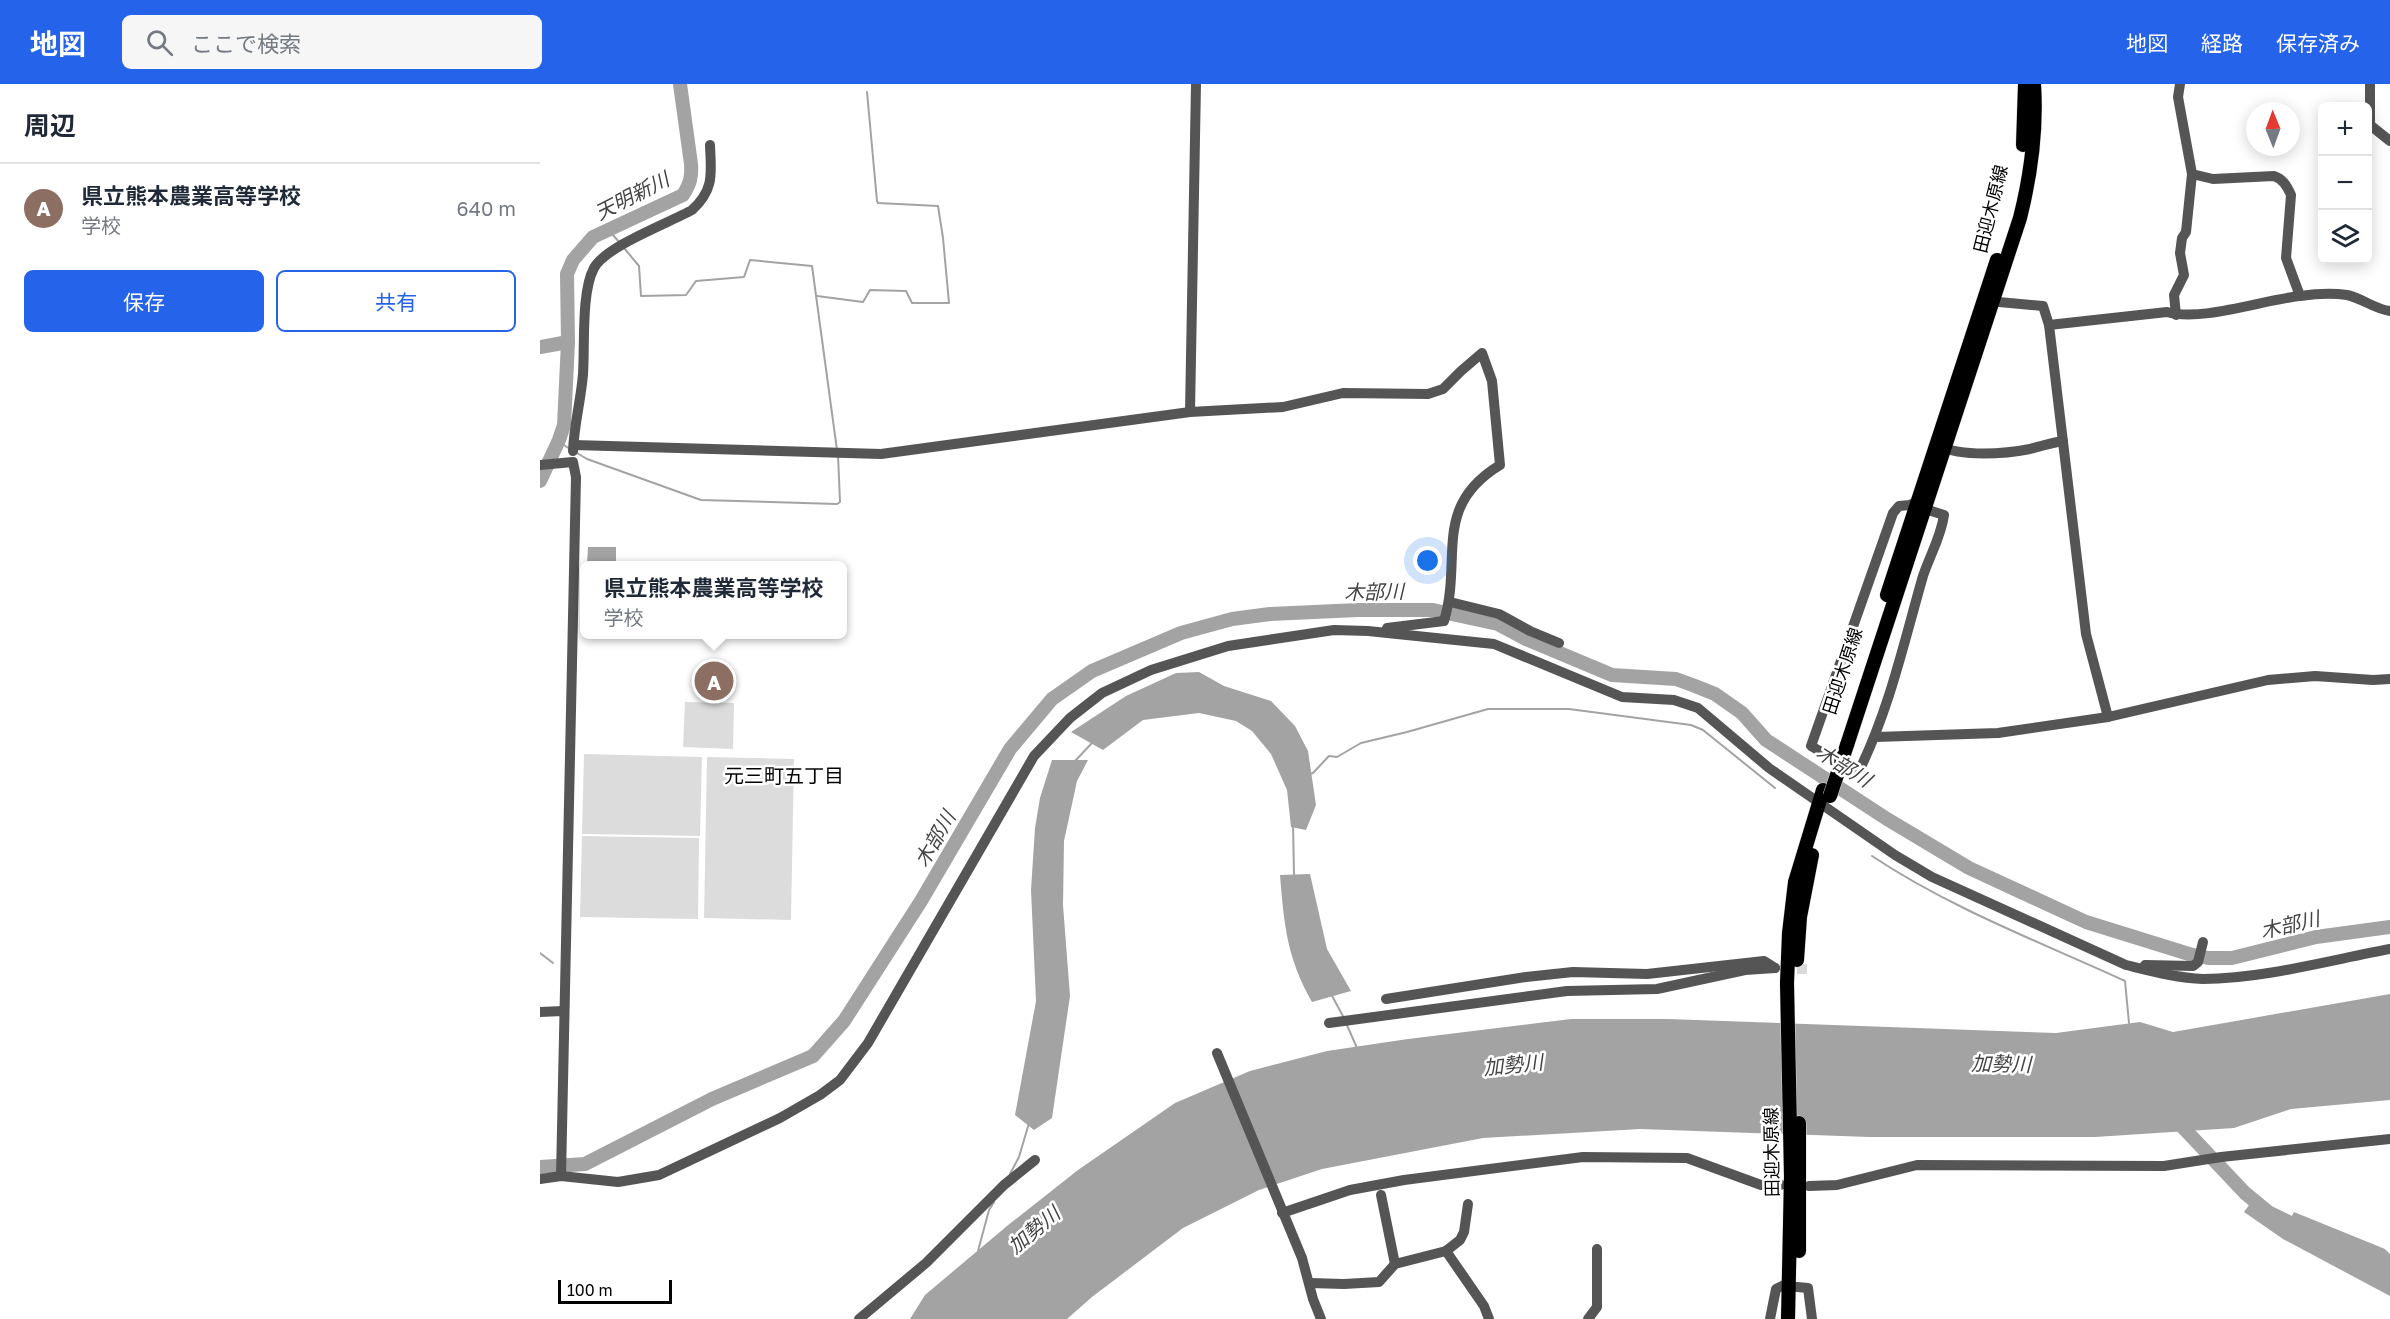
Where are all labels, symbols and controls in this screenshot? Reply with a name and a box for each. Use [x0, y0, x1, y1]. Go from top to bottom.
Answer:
search box [122, 15, 542, 69]
icon: search [143, 26, 176, 59]
text: 地図 [30, 27, 86, 60]
text: ここで検索 [191, 30, 301, 57]
text: 地図 [2126, 30, 2168, 56]
text: 経路 [2201, 30, 2243, 56]
text: 保存済み [2276, 30, 2360, 56]
north arrow [2246, 102, 2300, 156]
map controls [2318, 102, 2372, 264]
button: + [2318, 102, 2372, 156]
text: 周辺 [24, 110, 76, 141]
button: − [2318, 156, 2372, 210]
street label: 田迎木原線 [1968, 162, 2012, 255]
water label: 天明新川 [590, 165, 674, 224]
text: 県立熊本農業高等学校 [81, 182, 301, 209]
text: A [36, 196, 51, 220]
text: 640 m [457, 196, 516, 220]
button: layers [2318, 210, 2372, 264]
text: 学校 [81, 213, 121, 237]
button: 保存 [24, 270, 264, 332]
button: 共有 [276, 270, 516, 332]
your location [1413, 546, 1442, 575]
popup [580, 561, 847, 639]
text: 県立熊本農業高等学校 [603, 574, 824, 601]
water label: 木部川 [1344, 578, 1406, 604]
text: 学校 [603, 605, 643, 629]
street label: 田迎木原線 [1818, 624, 1866, 717]
pin: A [694, 658, 734, 704]
water label: 木部川 [1813, 739, 1878, 792]
district label: 元三町五丁目 [724, 763, 844, 787]
water label: 木部川 [909, 805, 961, 870]
water label: 木部川 [2258, 905, 2324, 942]
water label: 加勢川 [1482, 1049, 1546, 1079]
water label: 加勢川 [1971, 1050, 2033, 1076]
street label: 田迎木原線 [1759, 1107, 1783, 1197]
water label: 加勢川 [1003, 1199, 1066, 1258]
scale bar [558, 1277, 672, 1304]
text: 100 m [567, 1280, 613, 1300]

